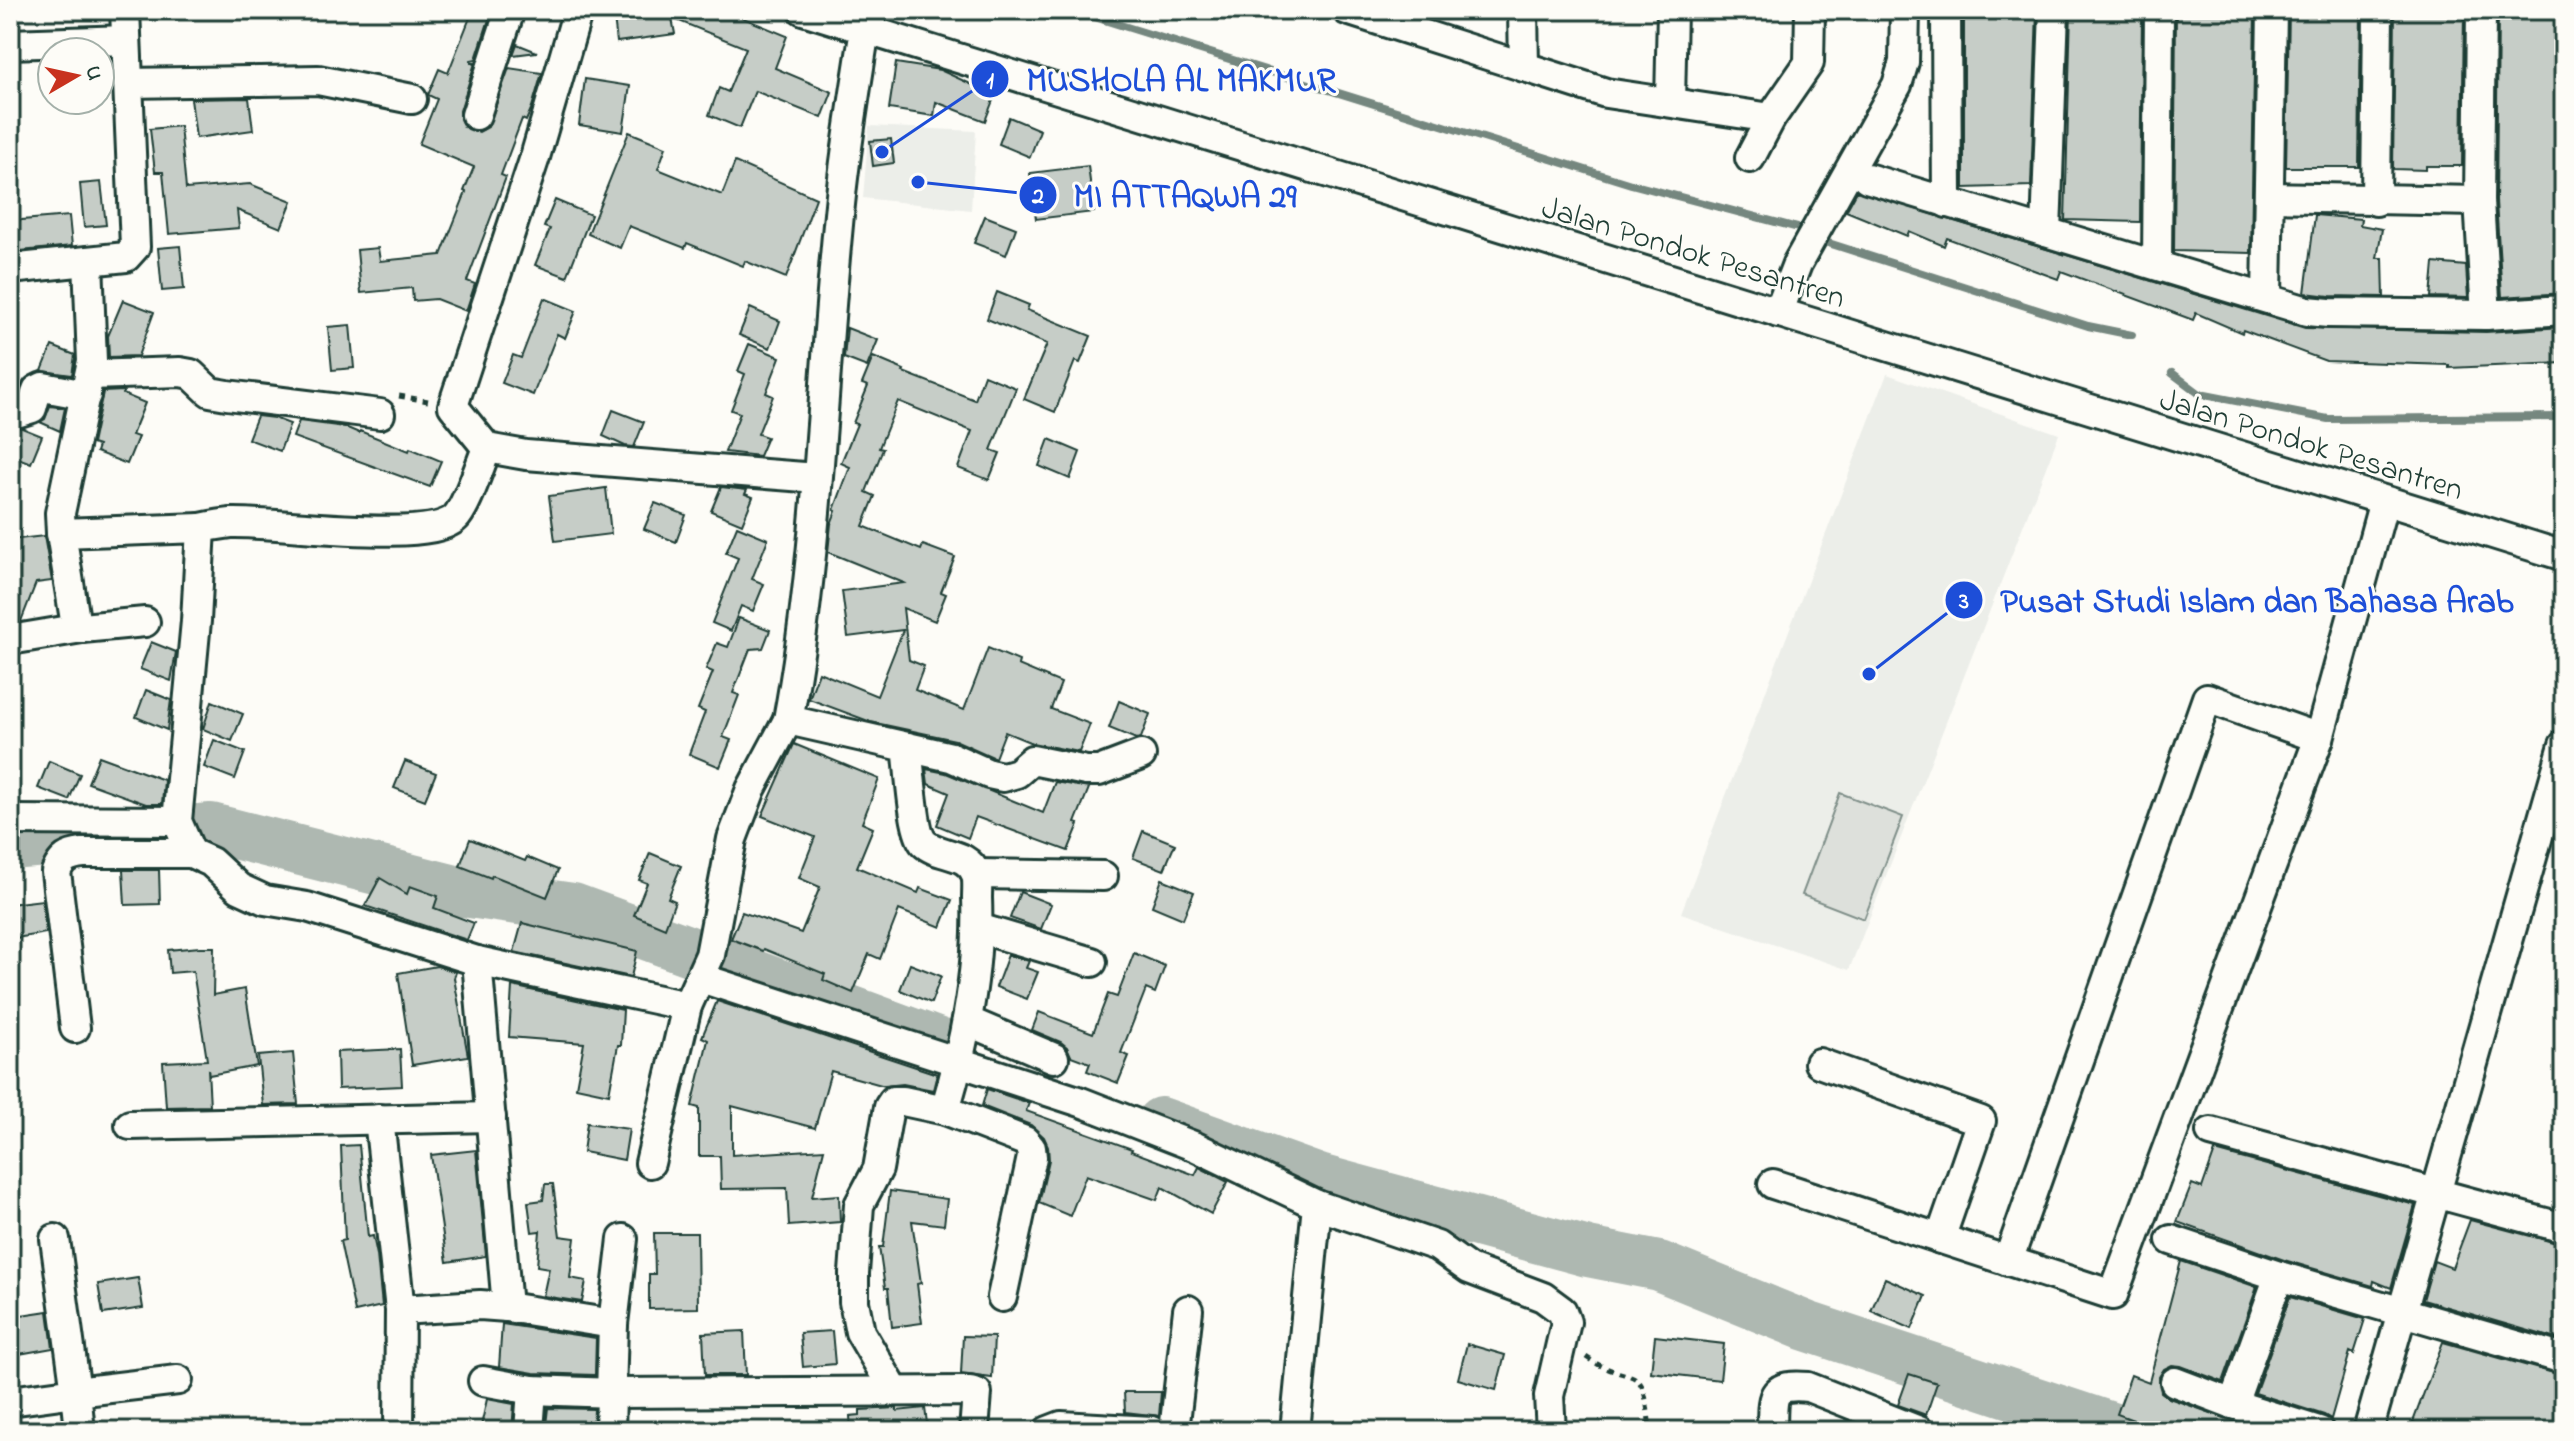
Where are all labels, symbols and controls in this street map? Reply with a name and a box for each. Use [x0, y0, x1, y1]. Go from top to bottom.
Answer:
north arrow [36, 36, 116, 116]
callout: MUSHOLA AL MAKMUR [970, 50, 1351, 108]
text: MUSHOLA AL MAKMUR [1026, 58, 1337, 108]
text: U [76, 64, 110, 83]
text: 1 [986, 65, 994, 100]
callout: MI ATTAQWA 29 [1018, 166, 1313, 224]
text: MI ATTAQWA 29 [1074, 174, 1297, 224]
text: 2 [1031, 180, 1044, 215]
street label: Jalan Pondok Pesantren [1535, 186, 1851, 323]
street label: Jalan Pondok Pesantren [2153, 378, 2469, 515]
callout: Pusat Studi Islam dan Bahasa Arab [1944, 571, 2530, 629]
text: Pusat Studi Islam dan Bahasa Arab [2000, 579, 2514, 629]
text: 3 [1958, 585, 1969, 620]

